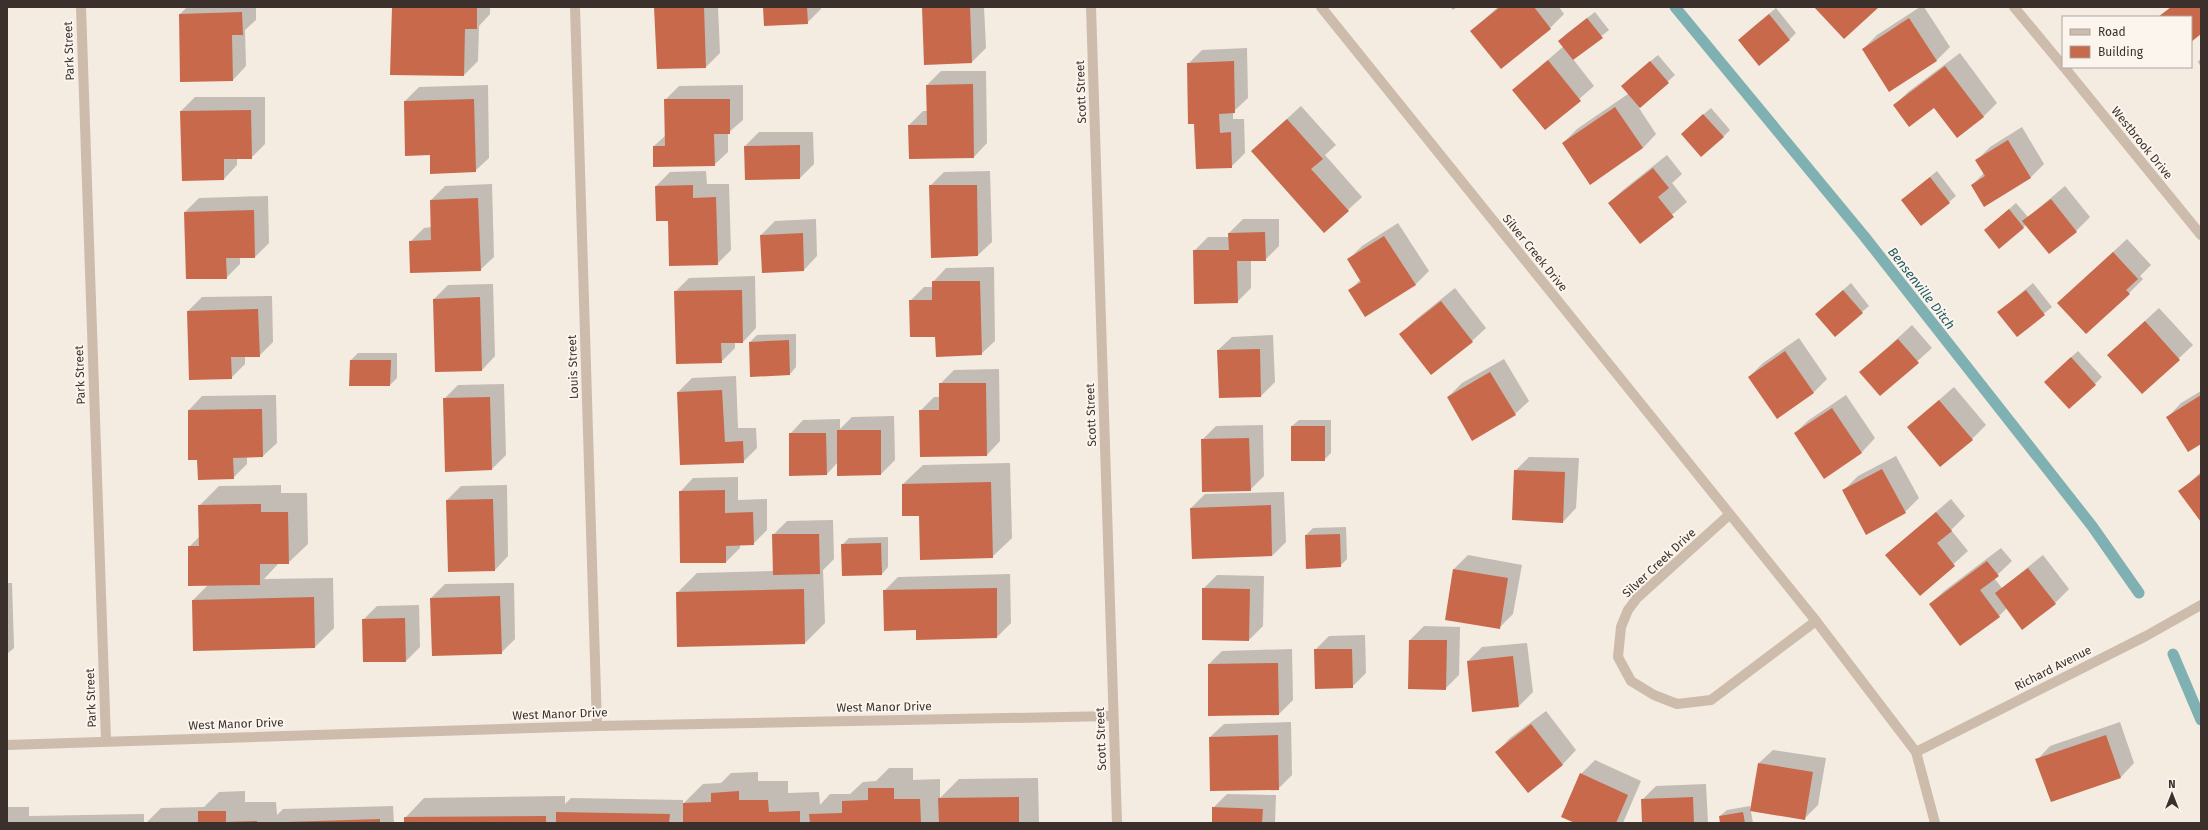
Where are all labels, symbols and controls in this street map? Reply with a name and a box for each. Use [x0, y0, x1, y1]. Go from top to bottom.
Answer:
legend [2062, 16, 2192, 68]
street label: Park Street [61, 20, 77, 81]
text: Road [2098, 25, 2126, 39]
text: Building [2098, 45, 2144, 59]
street label: Scott Street [1073, 59, 1089, 124]
street label: Westbrook Drive [2109, 104, 2175, 182]
street label: Silver Creek Drive [1500, 212, 1570, 294]
water label: Bensenville Ditch [1885, 244, 1958, 332]
street label: Louis Street [565, 334, 581, 399]
street label: Park Street [72, 344, 88, 405]
street label: Scott Street [1083, 382, 1099, 447]
street label: Silver Creek Drive [1620, 526, 1698, 600]
street label: Richard Avenue [2012, 643, 2094, 693]
street label: Park Street [83, 667, 99, 728]
street label: West Manor Drive [836, 699, 932, 715]
street label: West Manor Drive [512, 705, 608, 723]
street label: Scott Street [1093, 706, 1109, 771]
street label: West Manor Drive [188, 715, 284, 733]
north arrow [2152, 774, 2192, 814]
text: N [2168, 778, 2176, 791]

